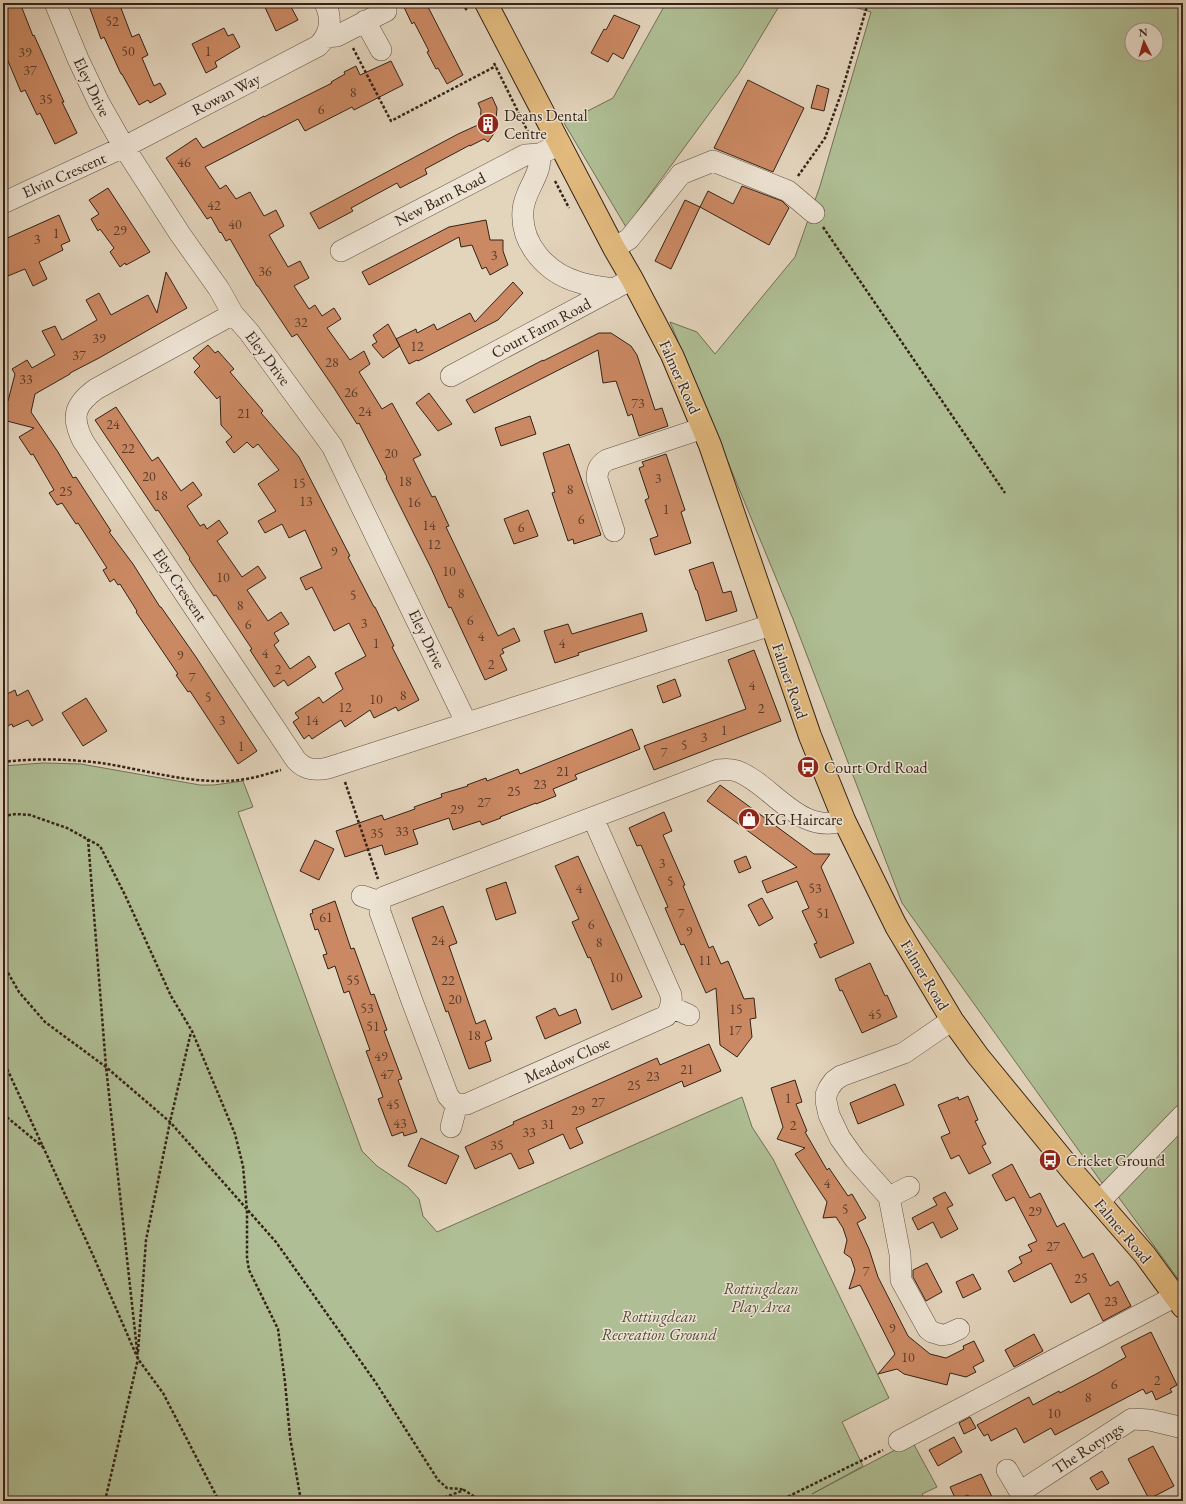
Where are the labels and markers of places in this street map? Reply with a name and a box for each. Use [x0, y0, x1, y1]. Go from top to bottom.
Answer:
place label: Deans Dental Centre [504, 105, 588, 144]
building icon: Deans Dental Centre [475, 111, 501, 137]
bus stop icon: Court Ord Road [795, 754, 821, 780]
place label: Court Ord Road [824, 757, 929, 778]
shop icon: KG Haircare [736, 806, 762, 832]
place label: KG Haircare [764, 809, 843, 830]
bus stop icon: Cricket Ground [1037, 1147, 1063, 1173]
place label: Cricket Ground [1066, 1150, 1166, 1171]

